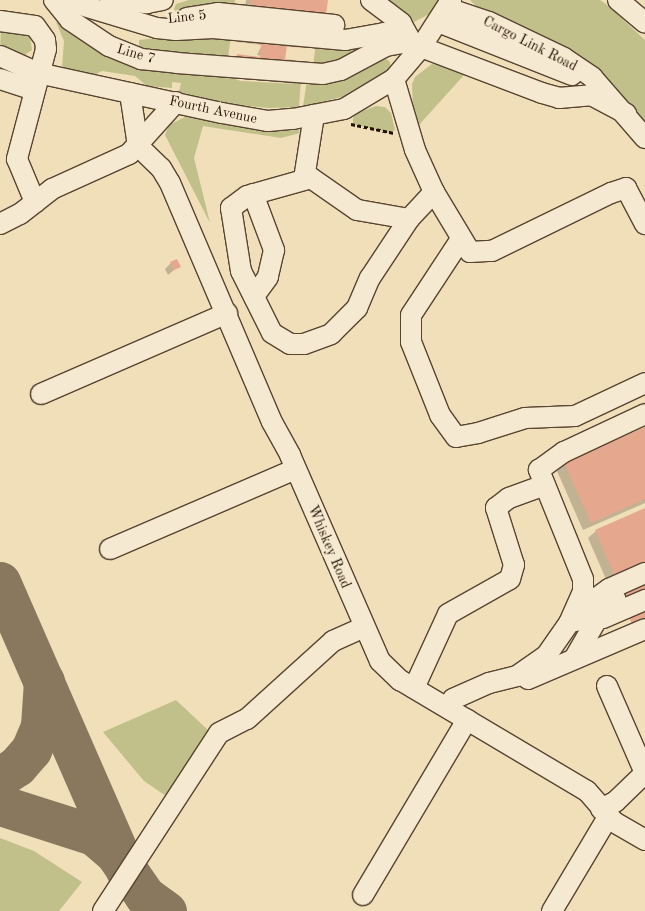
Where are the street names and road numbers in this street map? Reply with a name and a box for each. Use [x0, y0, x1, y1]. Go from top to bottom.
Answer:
street label: Line 5 [167, 7, 207, 27]
street label: Cargo Link Road [480, 13, 580, 75]
street label: Line 7 [115, 41, 157, 67]
street label: Fourth Avenue [167, 92, 259, 128]
street label: Whiskey Road [304, 503, 354, 591]

